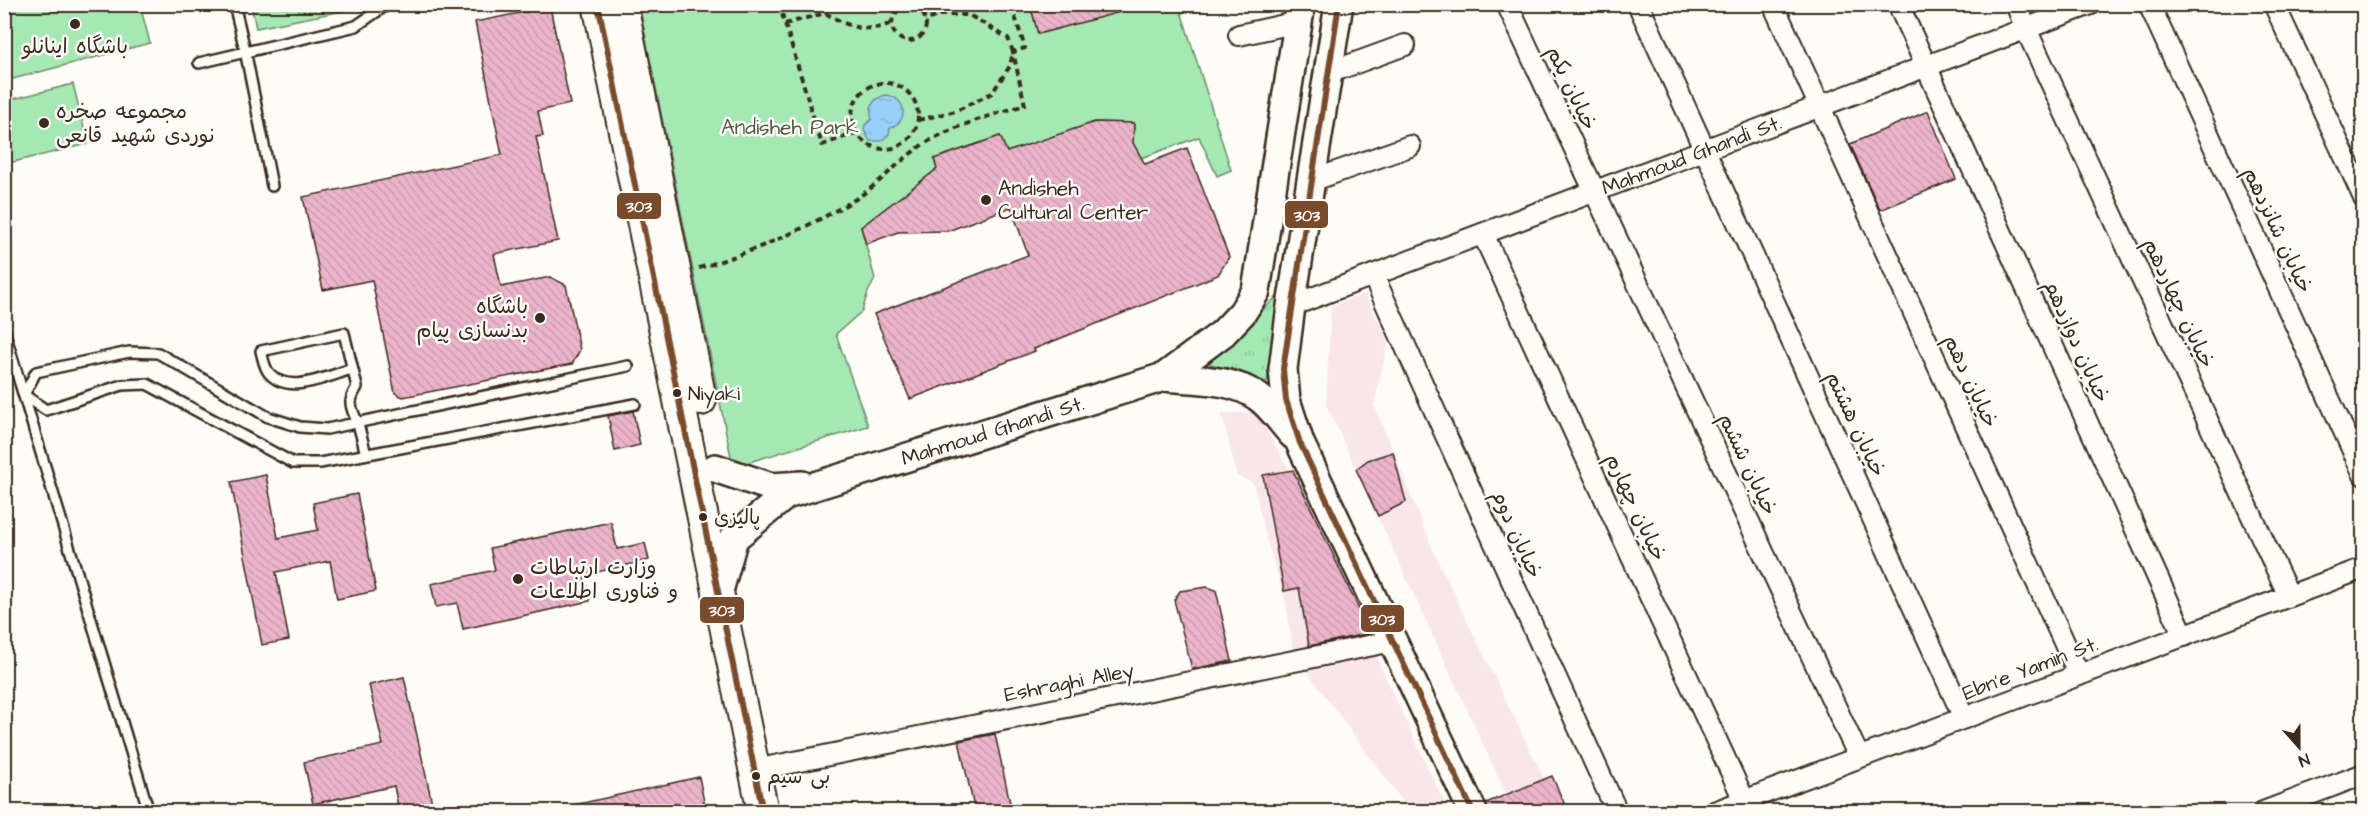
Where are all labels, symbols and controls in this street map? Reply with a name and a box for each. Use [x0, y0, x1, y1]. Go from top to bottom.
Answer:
marker: باشگاه اینانلو [68, 17, 82, 31]
place label: باشگاه اینانلو [21, 32, 128, 61]
street label: خیابان یکم [1538, 41, 1604, 136]
place label: مجموعه صخره نوردی شهید قانعی [56, 97, 216, 150]
street label: Mahmoud Ghandi St. [1598, 108, 1786, 202]
park label: Andisheh Park [721, 113, 859, 142]
marker: مجموعه صخره نوردی شهید قانعی [37, 116, 51, 130]
street label: خیابان شانزدهم [2235, 162, 2319, 298]
place label: Andisheh Cultural Center [998, 174, 1149, 227]
line badge: 303 [616, 192, 662, 220]
marker: Andisheh Cultural Center [979, 193, 993, 207]
text: 303 [625, 196, 653, 218]
line badge: 303 [1284, 200, 1329, 229]
text: 303 [1293, 205, 1321, 227]
street label: خیابان چهاردهم [2135, 233, 2221, 373]
street label: خیابان دوازدهم [2036, 275, 2117, 408]
place label: باشگاه بدنسازی پیام [416, 292, 528, 346]
marker: باشگاه بدنسازی پیام [533, 311, 547, 325]
street label: خیابان دهم [1935, 330, 2005, 433]
street label: خیابان هشتم [1818, 367, 1893, 482]
place label: Niyaki [688, 380, 740, 409]
marker: Niyaki [671, 387, 683, 399]
street label: Mahmoud Ghandi St. [898, 389, 1088, 473]
street label: خیابان ششم [1710, 408, 1784, 521]
street label: خیابان چهارم [1597, 449, 1673, 566]
street label: خیابان دوم [1483, 485, 1549, 584]
place label: پالیزی [714, 504, 760, 532]
marker: پالیزی [697, 511, 709, 523]
place label: وزارت ارتباطات و فناوری اطلاعات [530, 553, 678, 606]
marker: وزارت ارتباطات و فناوری اطلاعات [511, 572, 525, 586]
line badge: 303 [699, 596, 745, 624]
text: 303 [708, 600, 736, 622]
line badge: 303 [1360, 604, 1405, 633]
text: 303 [1368, 609, 1396, 631]
street label: Ebn'e Yamin St. [1958, 629, 2102, 708]
street label: Eshraghi Alley [1002, 656, 1137, 711]
north arrow [2269, 717, 2329, 777]
text: N [2295, 748, 2313, 772]
place label: بی سیم [767, 763, 830, 792]
marker: بی سیم [750, 770, 762, 782]

